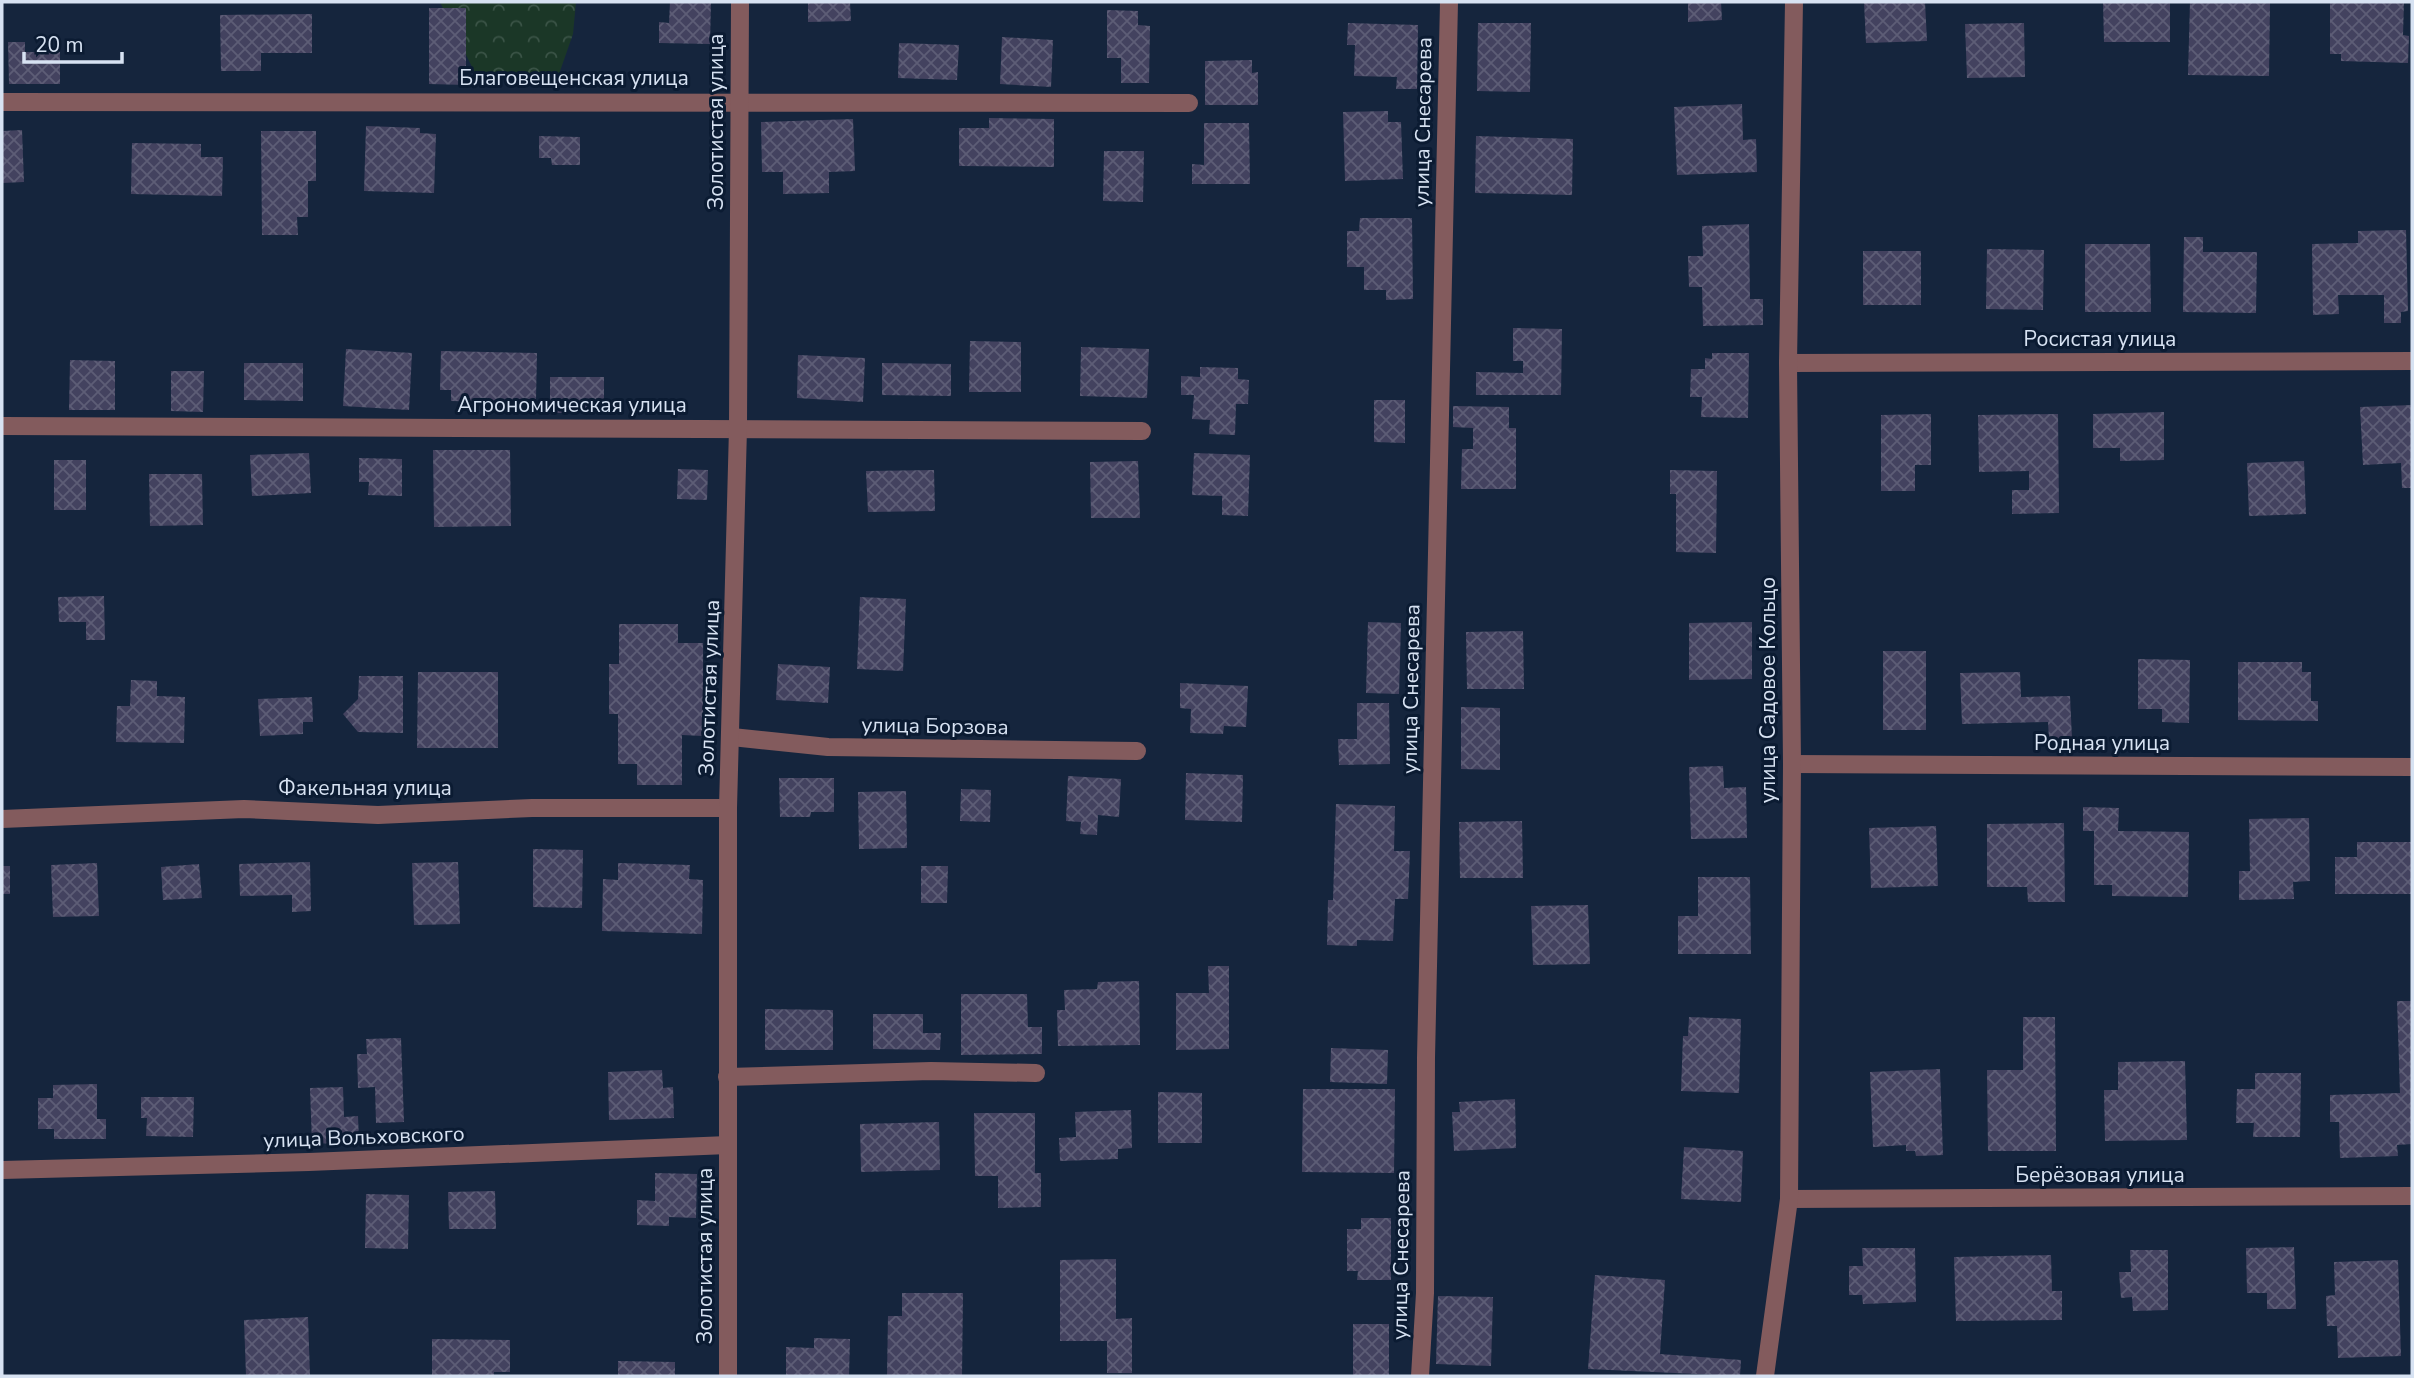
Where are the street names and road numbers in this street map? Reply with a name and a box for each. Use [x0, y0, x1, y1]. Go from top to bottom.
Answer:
street label: Золотистая улица [702, 34, 730, 210]
street label: улица Снесарева [1408, 37, 1438, 207]
street label: Благовещенская улица [459, 64, 689, 92]
street label: Росистая улица [2024, 325, 2176, 353]
street label: Агрономическая улица [457, 391, 687, 419]
street label: улица Садовое Кольцо [1754, 577, 1782, 803]
street label: Золотистая улица [692, 599, 726, 777]
street label: улица Снесарева [1396, 604, 1426, 774]
street label: улица Борзова [861, 711, 1009, 741]
street label: Родная улица [2034, 729, 2170, 757]
street label: Факельная улица [278, 774, 452, 802]
street label: улица Вольховского [263, 1119, 465, 1155]
street label: Берёзовая улица [2015, 1161, 2185, 1189]
street label: Золотистая улица [691, 1168, 719, 1344]
street label: улица Снесарева [1386, 1170, 1416, 1340]

